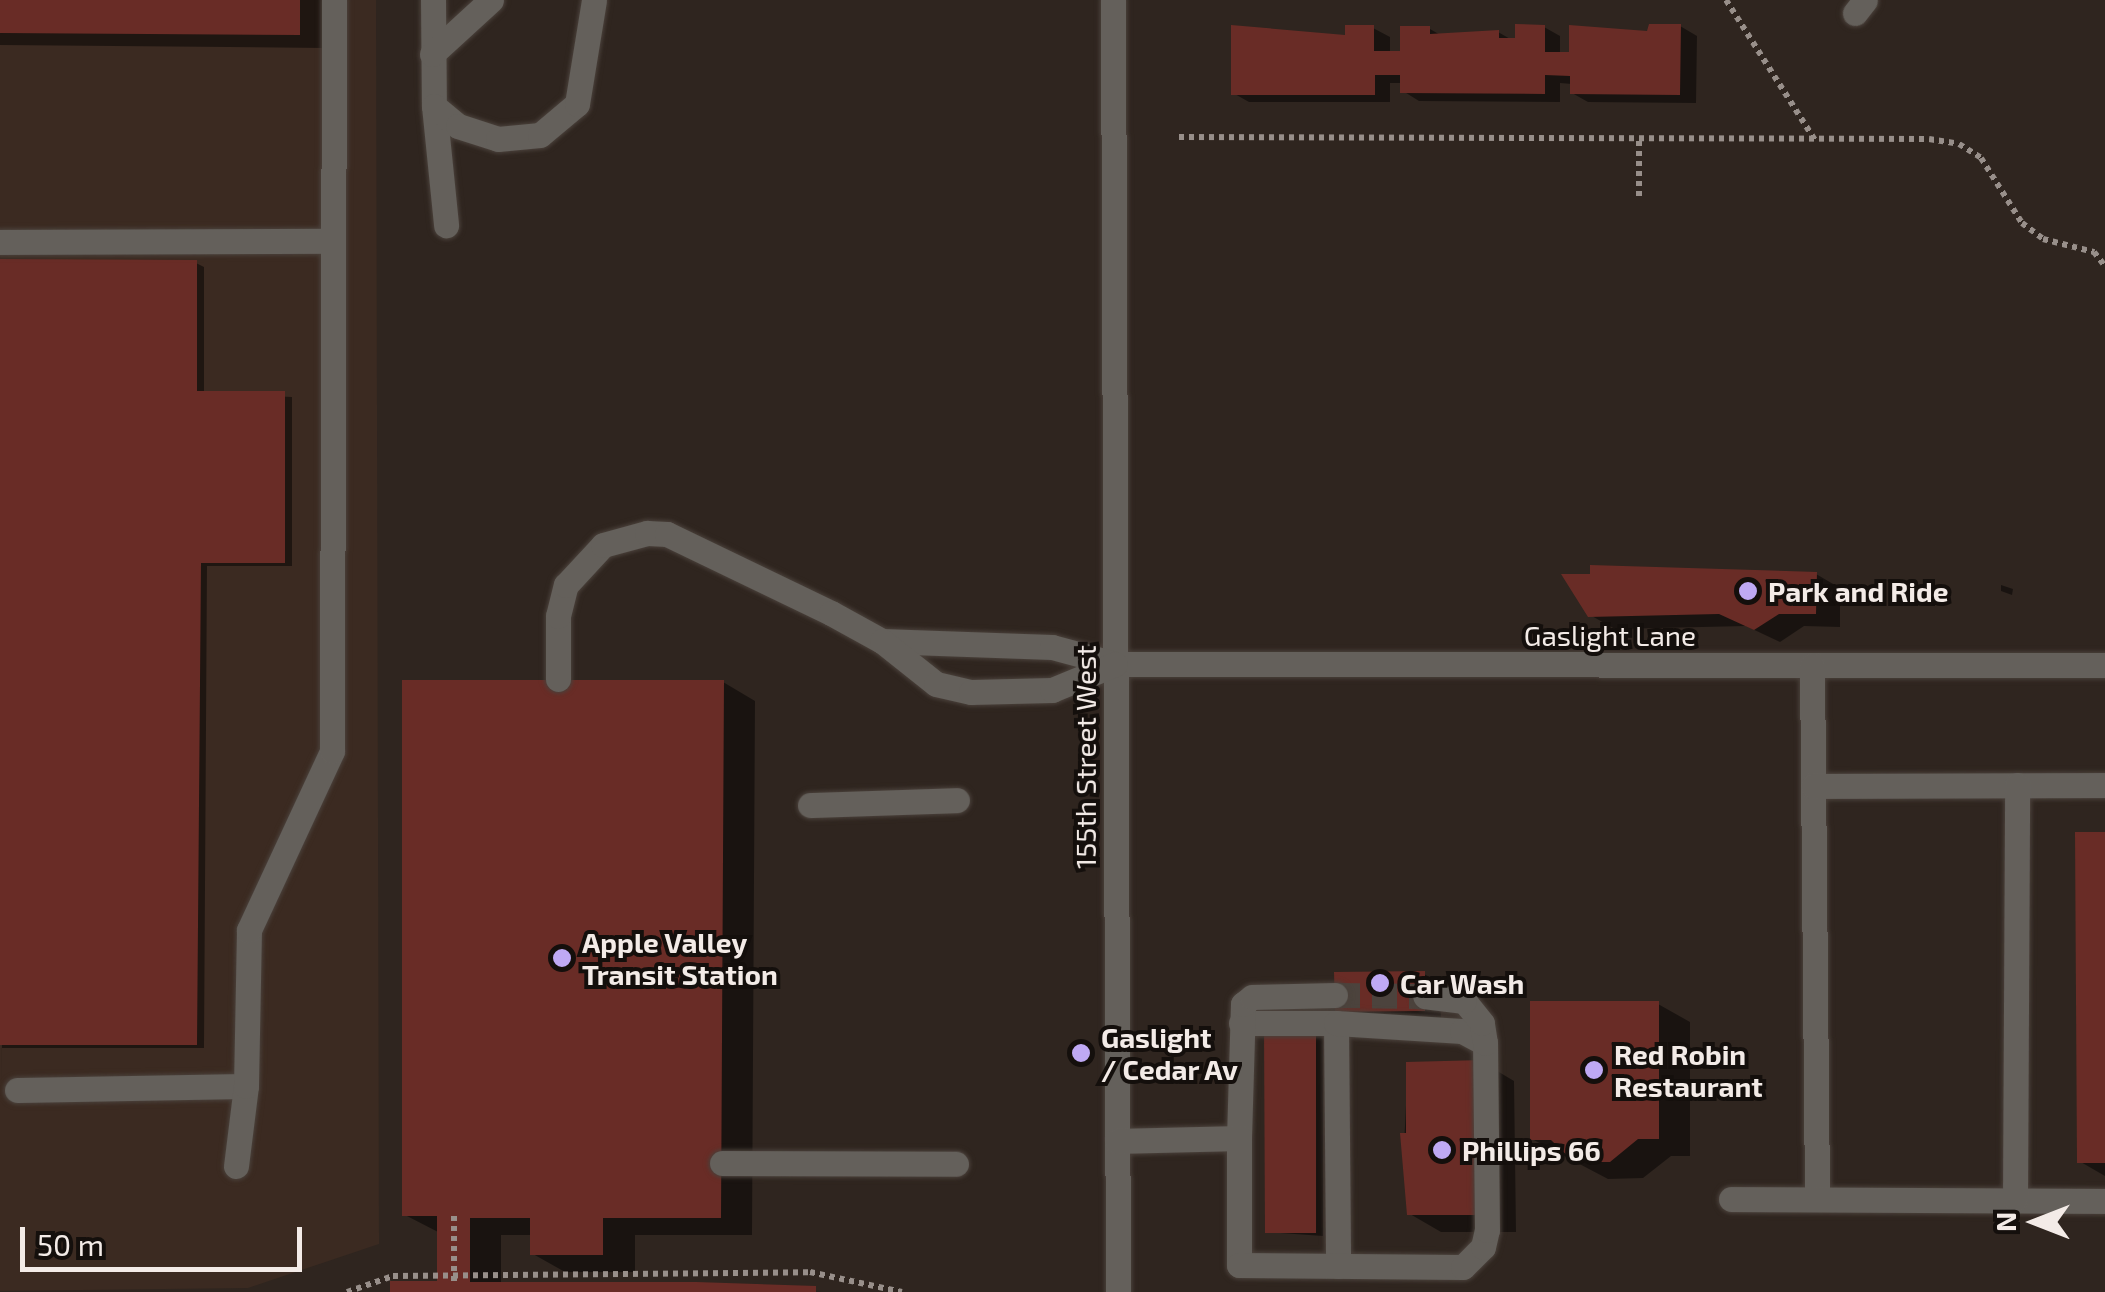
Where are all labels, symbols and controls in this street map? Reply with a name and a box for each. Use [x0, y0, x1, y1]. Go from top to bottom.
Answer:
place label: Park and Ride [1768, 574, 1949, 608]
marker: Park and Ride [1737, 580, 1759, 602]
street label: Gaslight Lane [1524, 618, 1696, 652]
street label: 155th Street West [1068, 645, 1102, 869]
place label: Apple Valley Transit Station [582, 925, 778, 991]
marker: Apple Valley Transit Station [551, 947, 573, 969]
place label: Car Wash [1400, 966, 1525, 1000]
marker: Car Wash [1369, 972, 1391, 994]
place label: Gaslight / Cedar Av [1101, 1020, 1239, 1086]
place label: Red Robin Restaurant [1614, 1037, 1763, 1103]
marker: Gaslight / Cedar Av [1070, 1042, 1092, 1064]
marker: Red Robin Restaurant [1583, 1059, 1605, 1081]
place label: Phillips 66 [1462, 1133, 1601, 1167]
marker: Phillips 66 [1431, 1139, 1453, 1161]
north arrow [1985, 1172, 2085, 1272]
scale bar [25, 1207, 308, 1269]
text: N [1988, 1212, 2022, 1232]
text: 50 m [37, 1226, 104, 1262]

